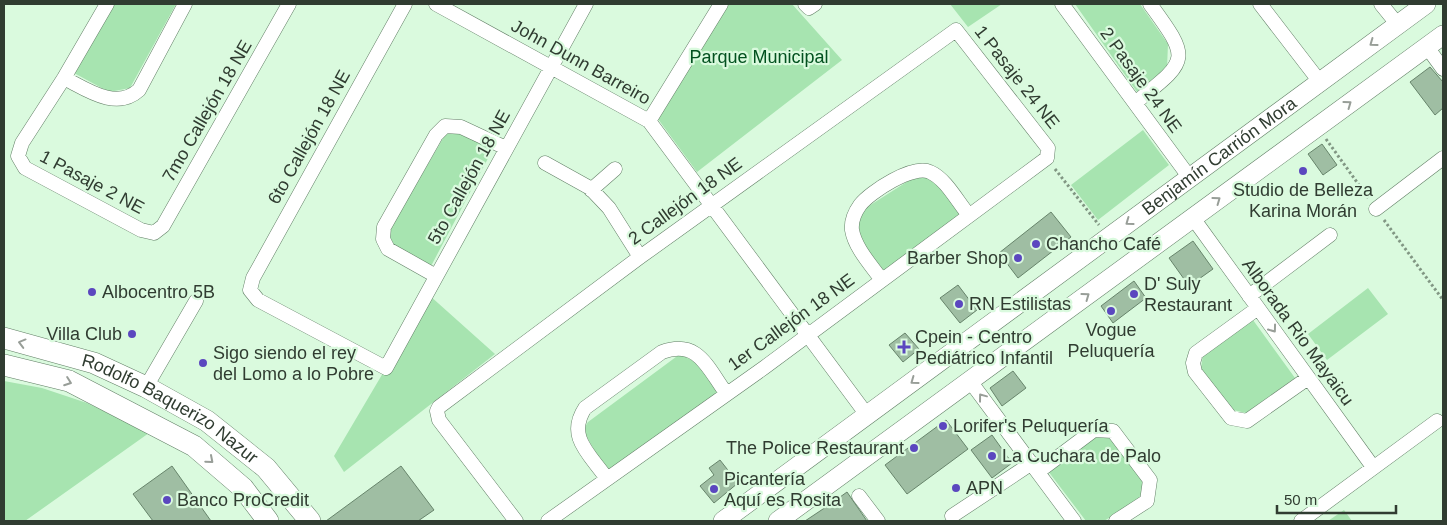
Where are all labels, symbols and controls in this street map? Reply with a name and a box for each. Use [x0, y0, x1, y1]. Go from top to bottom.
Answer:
street label: John Dunn Barreiro [508, 15, 654, 109]
street label: 1 Pasaje 24 NE [971, 22, 1063, 132]
street label: 2 Pasaje 24 NE [1096, 24, 1186, 136]
street label: 7mo Callejón 18 NE [158, 37, 256, 185]
one-way arrow [1369, 37, 1379, 46]
park label: Parque Municipal [689, 47, 829, 67]
street label: 6to Callejón 18 NE [264, 67, 354, 207]
street label: Benjamín Carrión Mora [1138, 92, 1301, 219]
one-way arrow [1342, 101, 1352, 110]
street label: 5to Callejón 18 NE [424, 107, 514, 247]
street label: 1 Pasaje 2 NE [37, 146, 147, 218]
street label: 2 Callejón 18 NE [624, 153, 746, 249]
marker: Studio de Belleza Karina Morán [1297, 165, 1309, 177]
place label: Studio de Belleza Karina Morán [1233, 180, 1374, 221]
one-way arrow [1211, 197, 1221, 206]
one-way arrow [1126, 217, 1135, 225]
place label: Chancho Café [1046, 234, 1161, 254]
marker: Chancho Café [1030, 238, 1042, 250]
place label: Barber Shop [907, 248, 1008, 268]
marker: Barber Shop [1012, 252, 1024, 264]
street label: Alborada Rio Mayaicu [1238, 255, 1358, 409]
street label: 1er Callejón 18 NE [724, 270, 858, 374]
place label: D' Suly Restaurant [1144, 274, 1232, 315]
place label: Albocentro 5B [102, 282, 215, 302]
marker: Albocentro 5B [86, 286, 98, 298]
marker: D' Suly Restaurant [1128, 288, 1140, 300]
one-way arrow [1080, 293, 1090, 302]
place label: RN Estilistas [969, 294, 1071, 314]
marker: RN Estilistas [953, 298, 965, 310]
marker: Vogue Peluquería [1105, 305, 1117, 317]
place label: Vogue Peluquería [1067, 320, 1156, 361]
place label: Villa Club [46, 324, 122, 344]
one-way arrow [1267, 324, 1276, 333]
place label: Cpein - Centro Pediátrico Infantil [915, 327, 1053, 368]
marker: Villa Club [126, 328, 138, 340]
one-way arrow [18, 338, 27, 349]
marker: Cpein - Centro Pediátrico Infantil [897, 340, 911, 354]
place label: Sigo siendo el rey del Lomo a lo Pobre [213, 343, 374, 384]
street label: Rodolfo Baquerizo Nazur [80, 350, 262, 468]
marker: Sigo siendo el rey del Lomo a lo Pobre [197, 357, 209, 369]
one-way arrow [910, 375, 920, 384]
one-way arrow [63, 376, 72, 386]
one-way arrow [979, 394, 987, 403]
place label: Lorifer's Peluquería [953, 416, 1110, 436]
marker: Lorifer's Peluquería [937, 420, 949, 432]
place label: The Police Restaurant [726, 438, 904, 458]
marker: The Police Restaurant [908, 442, 920, 454]
place label: La Cuchara de Palo [1002, 446, 1161, 466]
marker: La Cuchara de Palo [986, 450, 998, 462]
one-way arrow [204, 454, 213, 463]
place label: Picantería Aquí es Rosita [724, 469, 842, 510]
place label: APN [966, 478, 1003, 498]
marker: APN [950, 482, 962, 494]
scale bar [1277, 482, 1396, 514]
marker: Picantería Aquí es Rosita [708, 483, 720, 495]
place label: Banco ProCredit [177, 490, 309, 510]
text: 50 m [1284, 491, 1317, 508]
marker: Banco ProCredit [161, 494, 173, 506]

